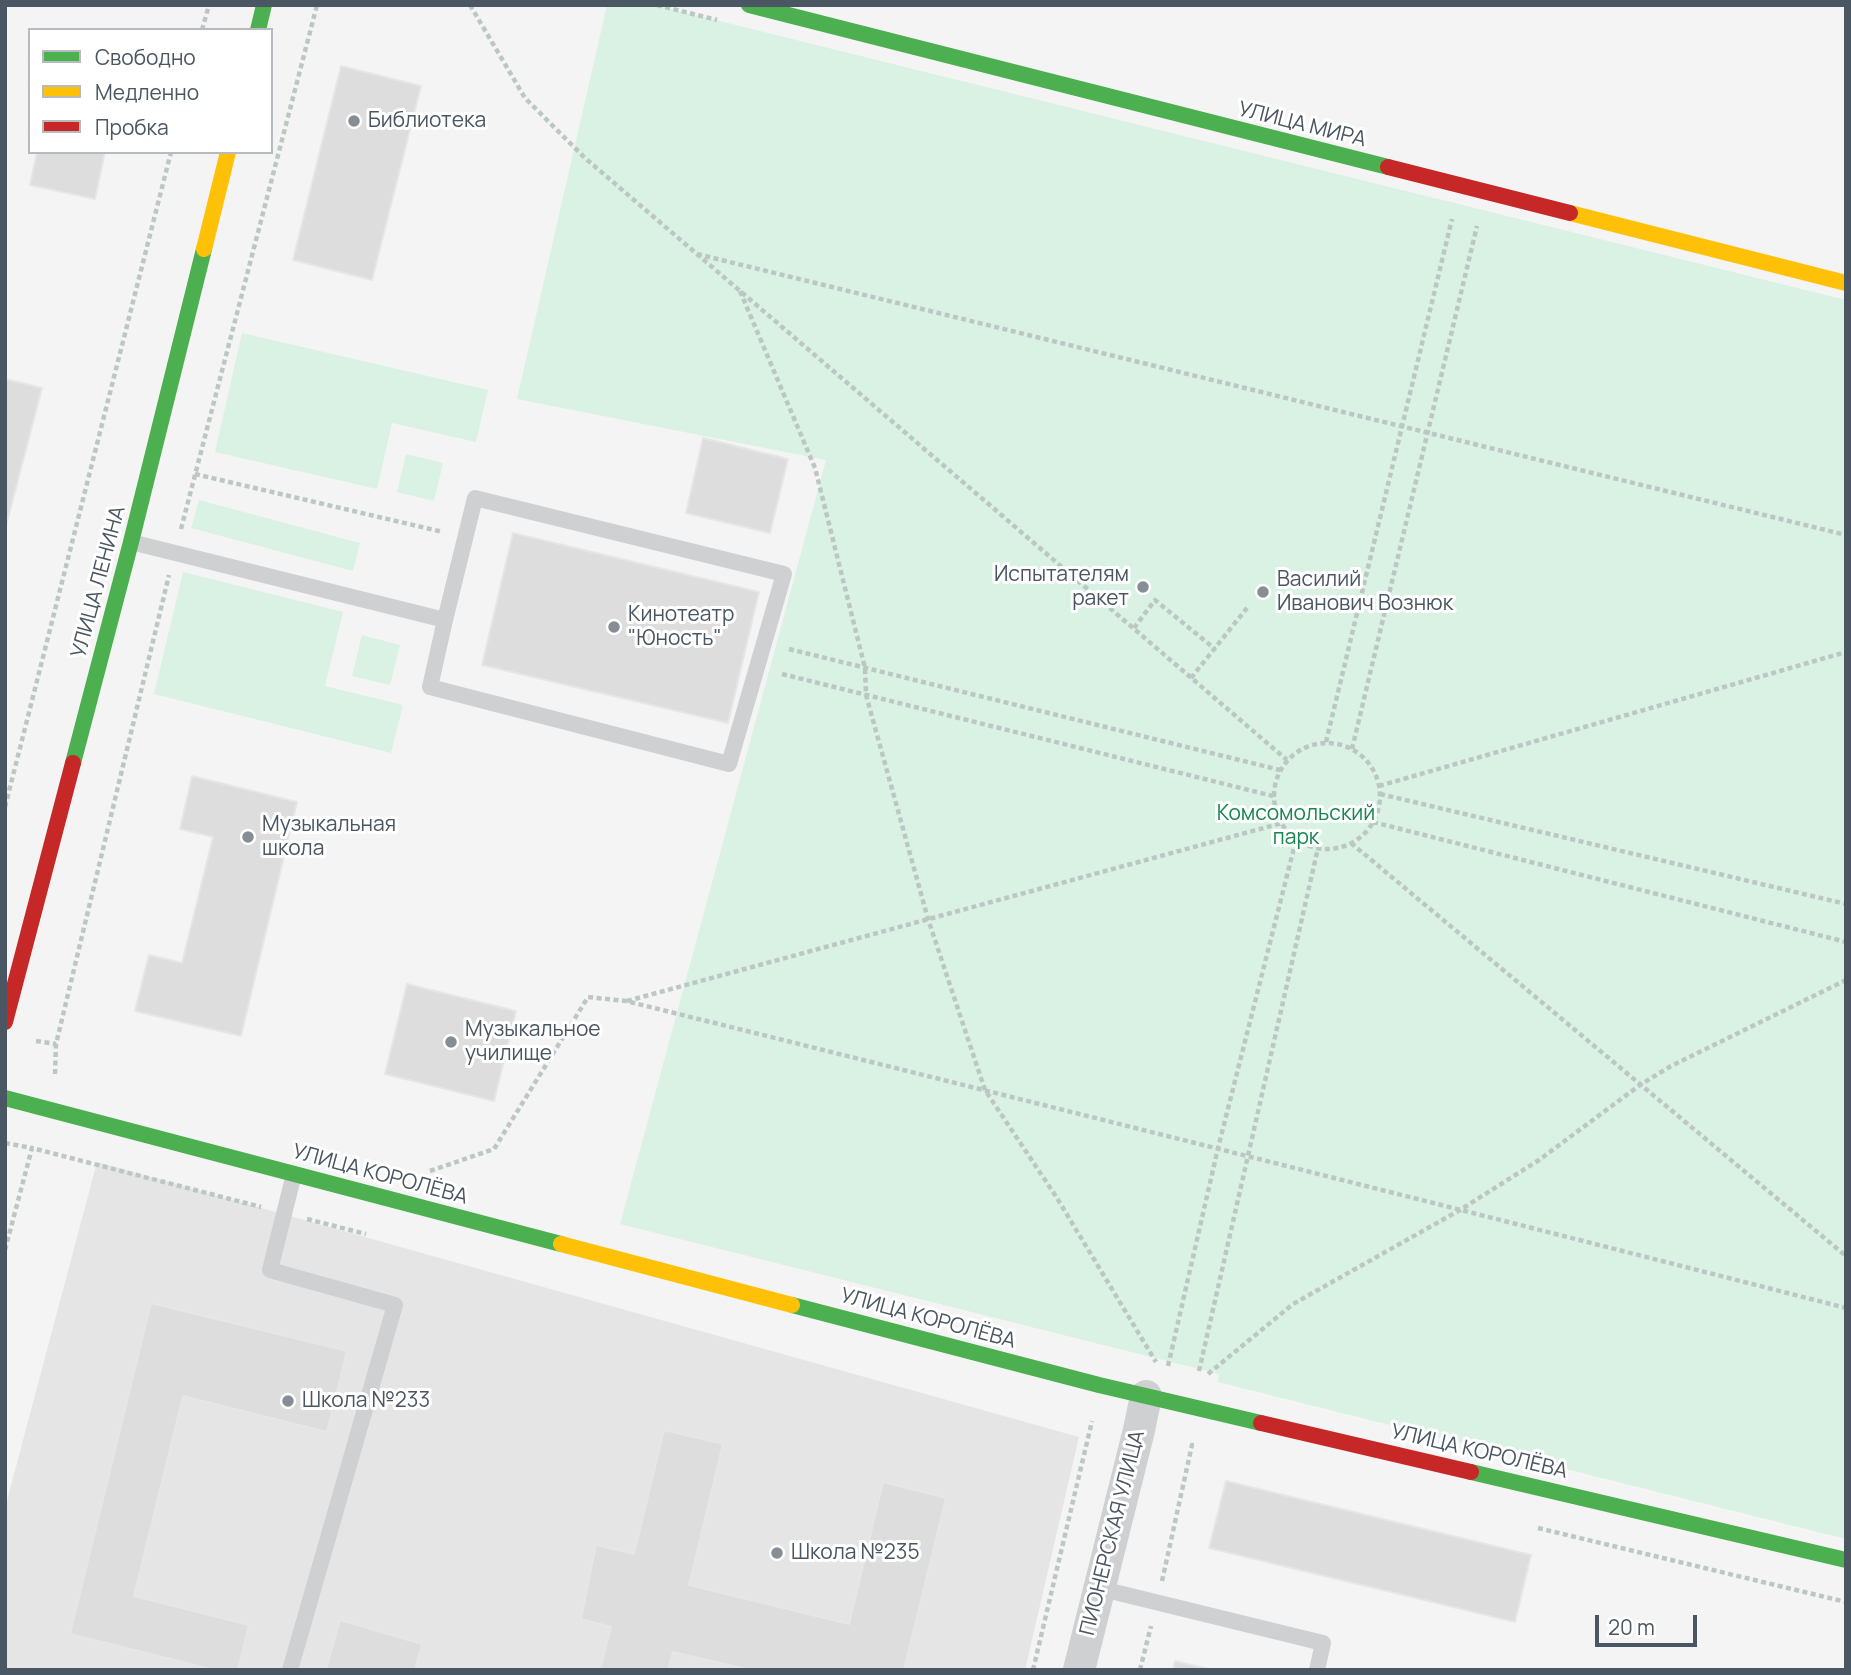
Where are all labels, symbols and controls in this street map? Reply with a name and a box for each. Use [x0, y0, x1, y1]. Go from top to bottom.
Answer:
legend [28, 28, 273, 154]
text: Свободно [95, 43, 196, 71]
text: Медленно [95, 78, 199, 106]
street label: УЛИЦА МИРА [1235, 97, 1369, 153]
place label: Библиотека [368, 108, 486, 134]
text: Пробка [95, 113, 169, 141]
marker: Библиотека [346, 113, 362, 129]
street label: УЛИЦА ЛЕНИНА [67, 503, 131, 661]
place label: Испытателям ракет [994, 562, 1129, 612]
place label: Василий Иванович Вознюк [1277, 567, 1453, 617]
marker: Испытателям ракет [1135, 579, 1151, 595]
marker: Василий Иванович Вознюк [1255, 584, 1271, 600]
place label: Кинотеатр "Юность" [628, 602, 734, 652]
marker: Кинотеатр "Юность" [606, 619, 622, 635]
park label: Комсомольский парк [1217, 801, 1375, 851]
place label: Музыкальная школа [262, 812, 396, 862]
marker: Музыкальная школа [240, 829, 256, 845]
place label: Музыкальное училище [465, 1017, 601, 1067]
marker: Музыкальное училище [443, 1034, 459, 1050]
street label: УЛИЦА КОРОЛЁВА [290, 1139, 470, 1211]
street label: УЛИЦА КОРОЛЁВА [838, 1283, 1018, 1355]
place label: Школа №233 [302, 1388, 430, 1414]
marker: Школа №233 [280, 1393, 296, 1409]
street label: УЛИЦА КОРОЛЁВА [1388, 1419, 1570, 1485]
street label: ПИОНЕРСКАЯ УЛИЦА [1075, 1428, 1151, 1638]
place label: Школа №235 [791, 1540, 920, 1566]
marker: Школа №235 [769, 1545, 785, 1561]
scale bar [1599, 1602, 1700, 1646]
text: 20 m [1608, 1613, 1655, 1641]

